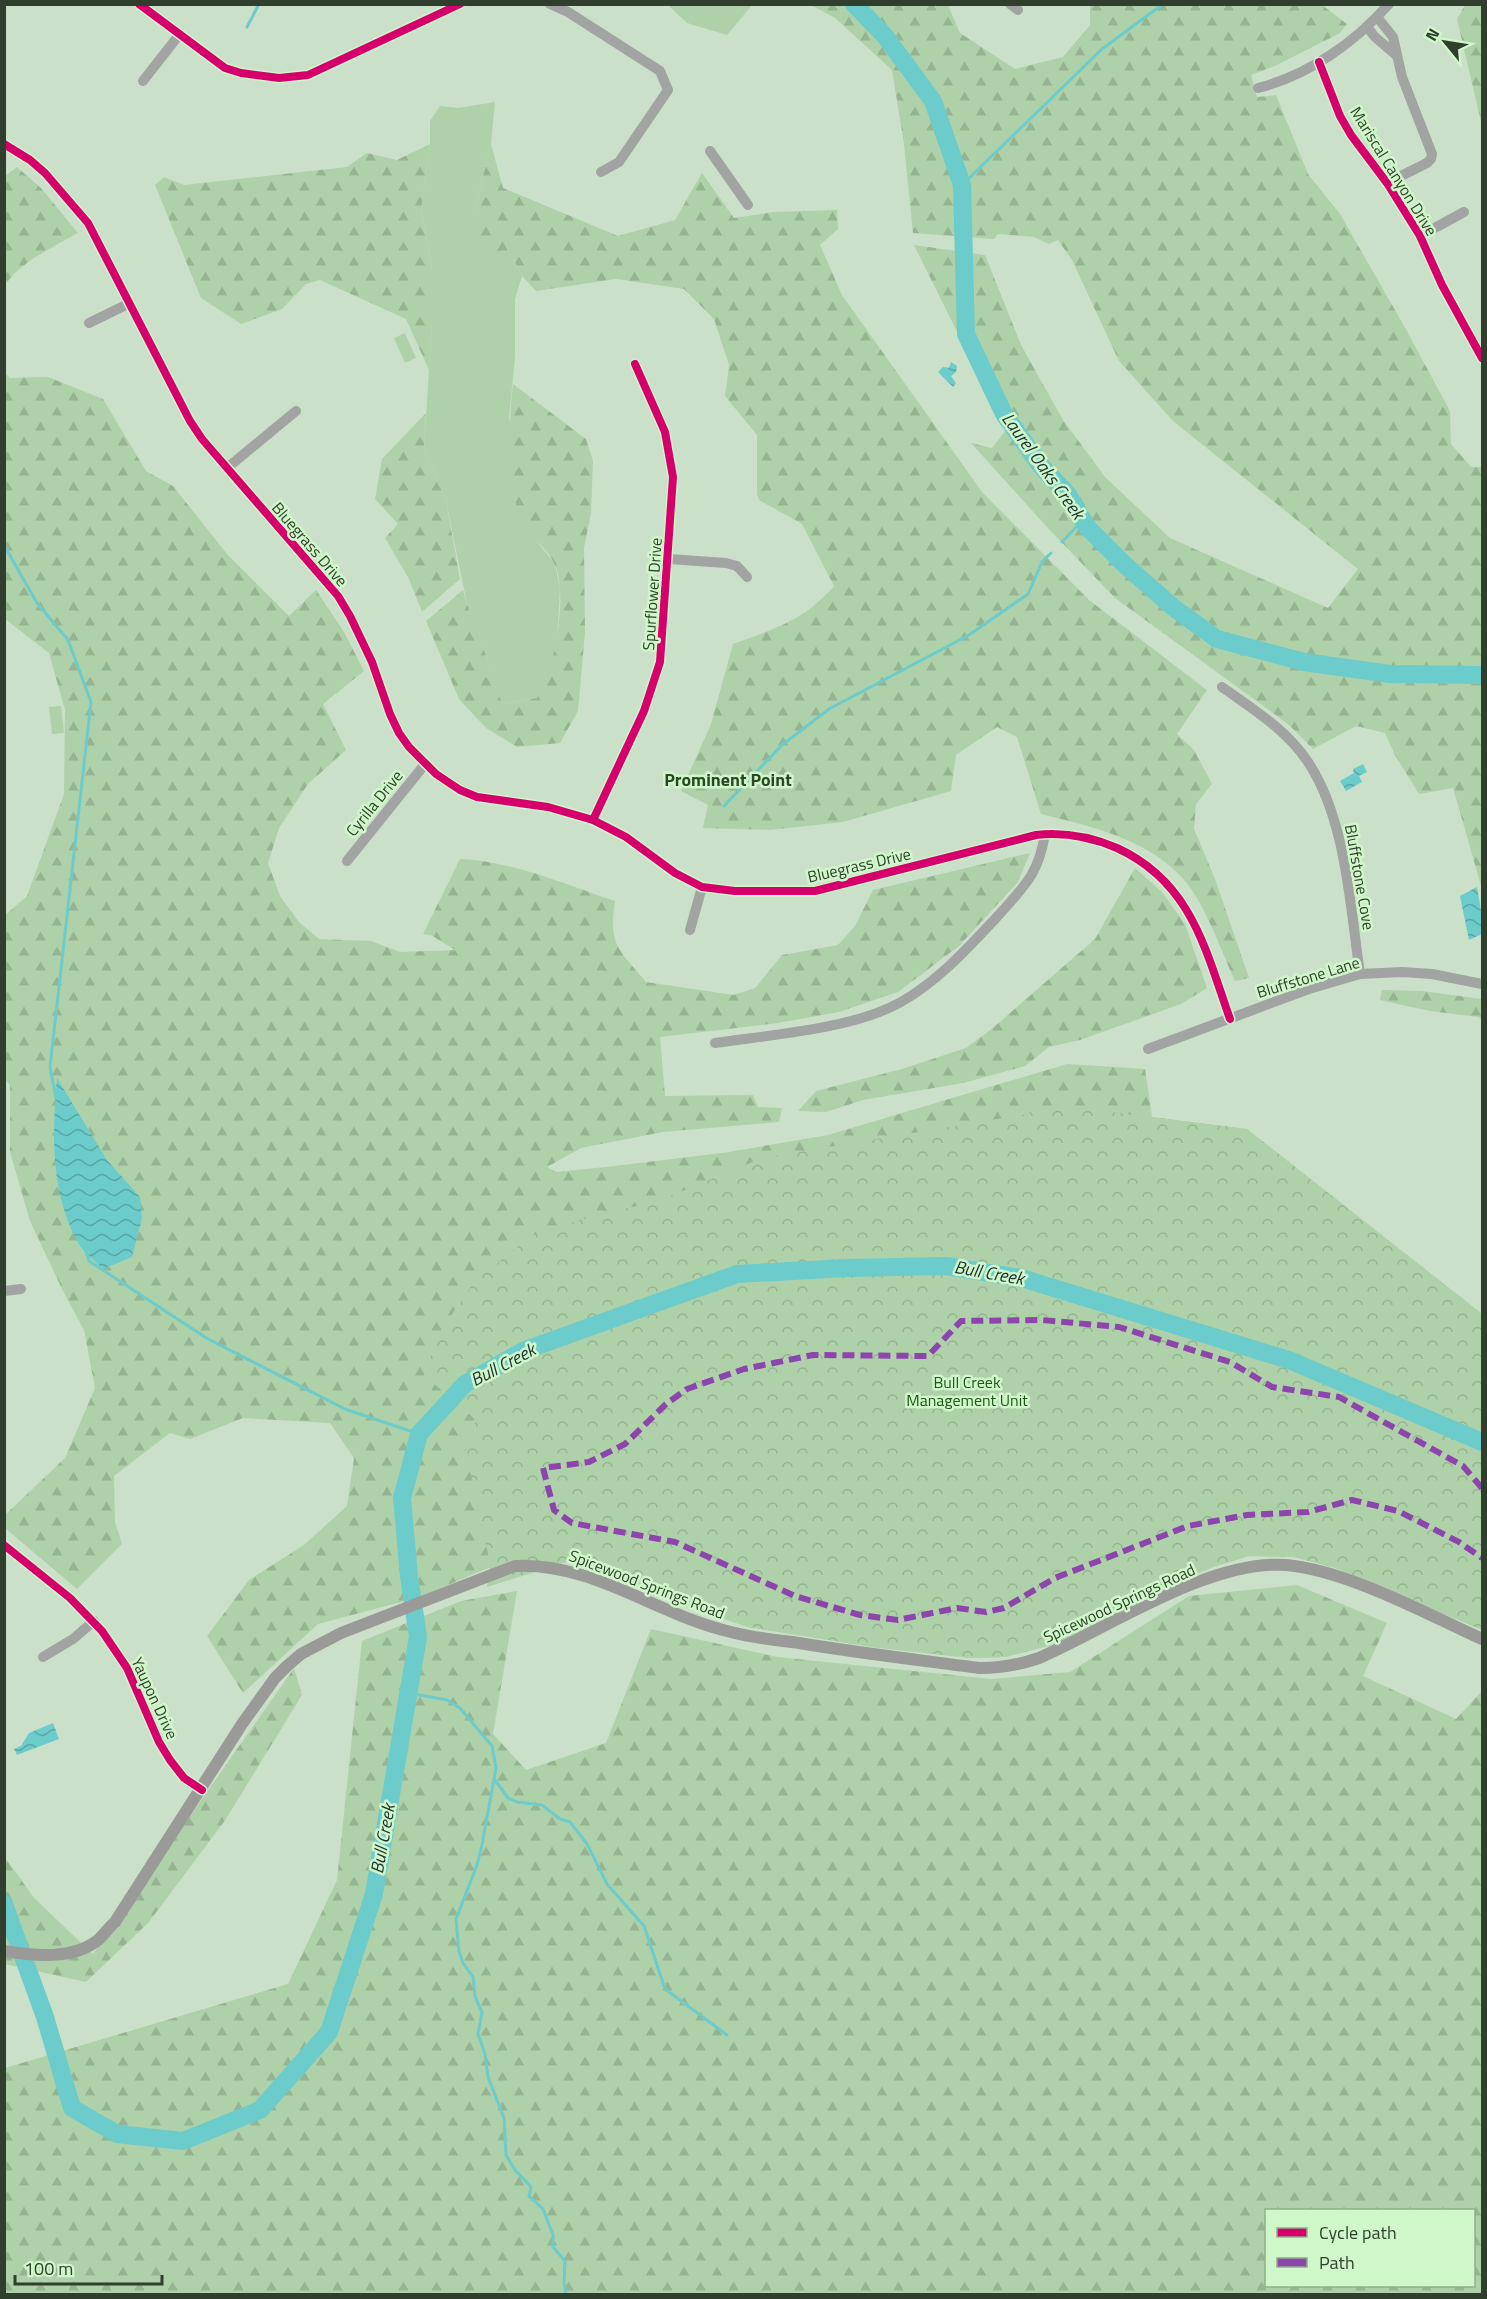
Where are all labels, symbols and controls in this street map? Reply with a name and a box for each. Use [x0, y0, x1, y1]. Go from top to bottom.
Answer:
north arrow [1415, 12, 1475, 72]
text: N [1419, 24, 1445, 45]
street label: Mariscal Canyon Drive [1344, 102, 1444, 240]
water label: Laurel Oaks Creek [995, 407, 1093, 526]
street label: Bluegrass Drive [266, 496, 354, 592]
street label: Spurflower Drive [636, 537, 668, 651]
street label: Cyrilla Drive [340, 765, 408, 841]
district label: Prominent Point [664, 766, 792, 793]
street label: Bluffstone Cove [1339, 822, 1381, 932]
street label: Bluegrass Drive [805, 841, 913, 889]
street label: Bluffstone Lane [1253, 950, 1363, 1004]
water label: Bull Creek [952, 1253, 1028, 1292]
water label: Bull Creek [465, 1335, 542, 1393]
park label: Bull Creek Management Unit [906, 1370, 1028, 1412]
street label: Spicewood Springs Road [566, 1543, 728, 1625]
street label: Spicewood Springs Road [1039, 1557, 1199, 1649]
street label: Yaupon Drive [126, 1653, 184, 1743]
water label: Bull Creek [363, 1800, 402, 1876]
legend [1265, 2209, 1475, 2287]
text: Cycle path [1319, 2219, 1397, 2246]
scale bar [15, 2248, 162, 2286]
text: Path [1319, 2249, 1355, 2276]
text: 100 m [24, 2255, 73, 2282]

